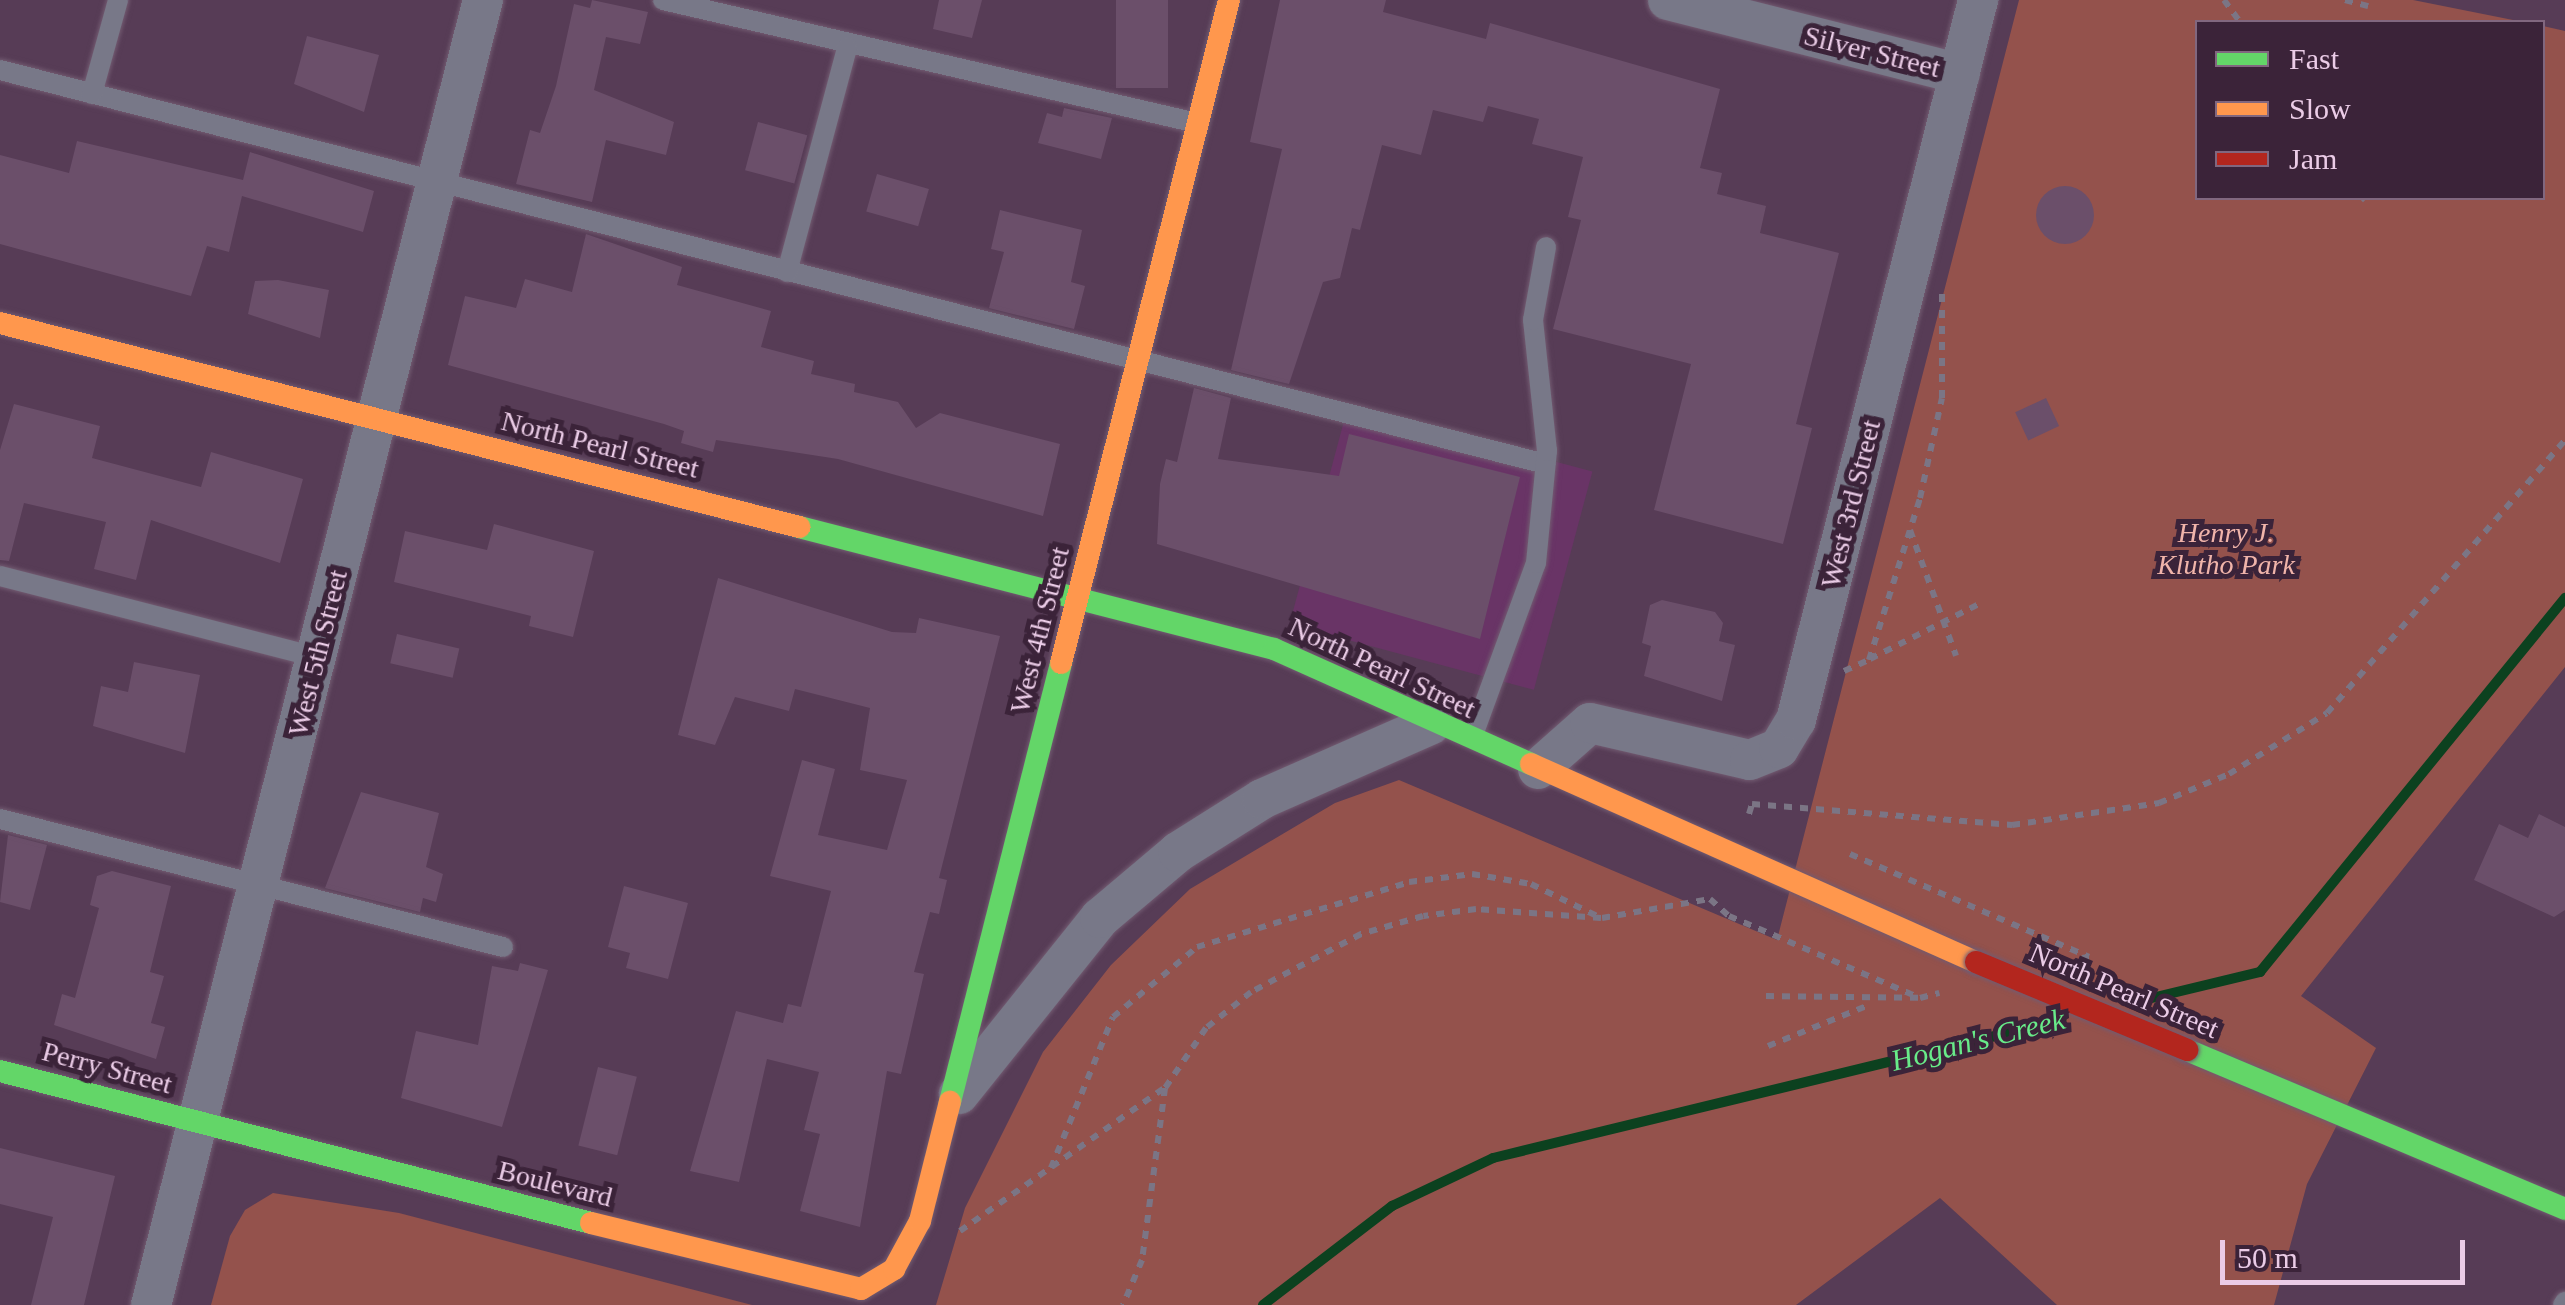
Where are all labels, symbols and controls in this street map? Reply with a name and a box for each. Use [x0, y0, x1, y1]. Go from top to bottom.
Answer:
street label: Silver Street [1800, 19, 1944, 85]
legend [2195, 20, 2545, 200]
text: Fast [2289, 42, 2339, 75]
text: Slow [2289, 92, 2351, 125]
text: Jam [2289, 142, 2337, 175]
street label: North Pearl Street [498, 404, 702, 486]
street label: West 3rd Street [1814, 417, 1888, 591]
park label: Henry J. Klutho Park [2157, 516, 2295, 582]
street label: West 4th Street [1003, 543, 1077, 717]
street label: West 5th Street [281, 566, 355, 740]
street label: North Pearl Street [1283, 610, 1481, 726]
street label: North Pearl Street [2024, 936, 2224, 1046]
water label: Hogan's Creek [1887, 1001, 2069, 1079]
street label: Perry Street [38, 1035, 176, 1101]
street label: Boulevard [494, 1154, 616, 1214]
scale bar [2225, 1220, 2470, 1282]
text: 50 m [2237, 1241, 2298, 1274]

